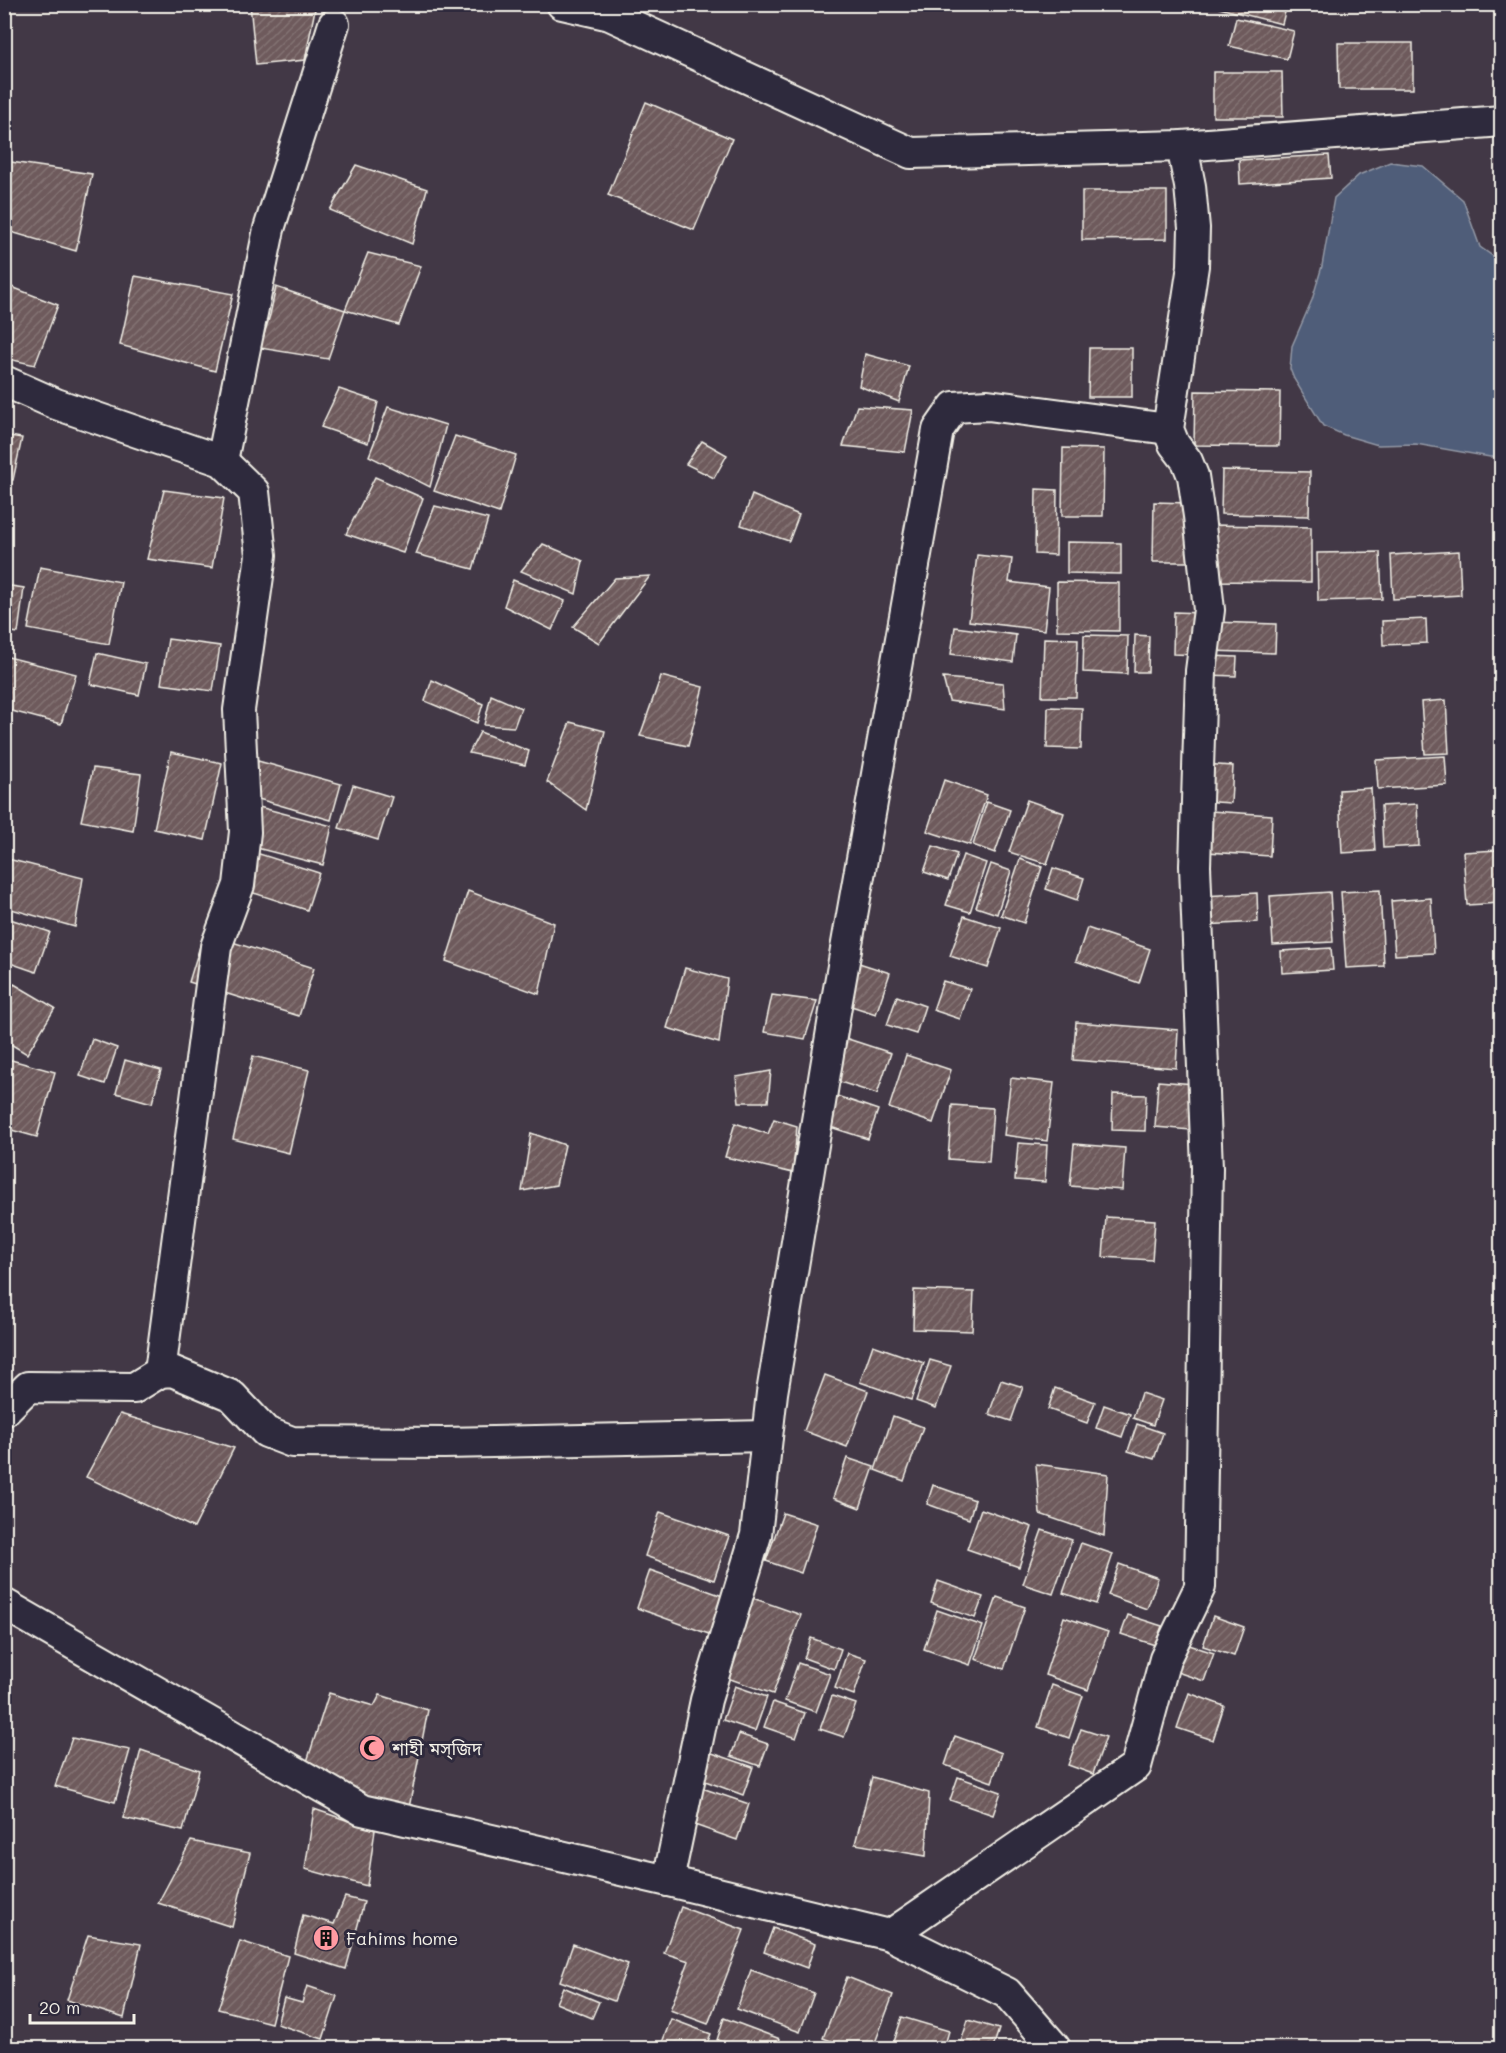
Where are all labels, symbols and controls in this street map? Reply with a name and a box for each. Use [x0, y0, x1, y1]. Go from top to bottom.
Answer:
mosque icon: শাহী মস্জিদ [357, 1733, 387, 1763]
place label: শাহী মস্জিদ [391, 1736, 483, 1760]
building icon: Fahims home [311, 1923, 341, 1953]
place label: Fahims home [346, 1926, 458, 1950]
scale bar [30, 1987, 134, 2025]
text: 20 m [39, 1995, 80, 2019]

